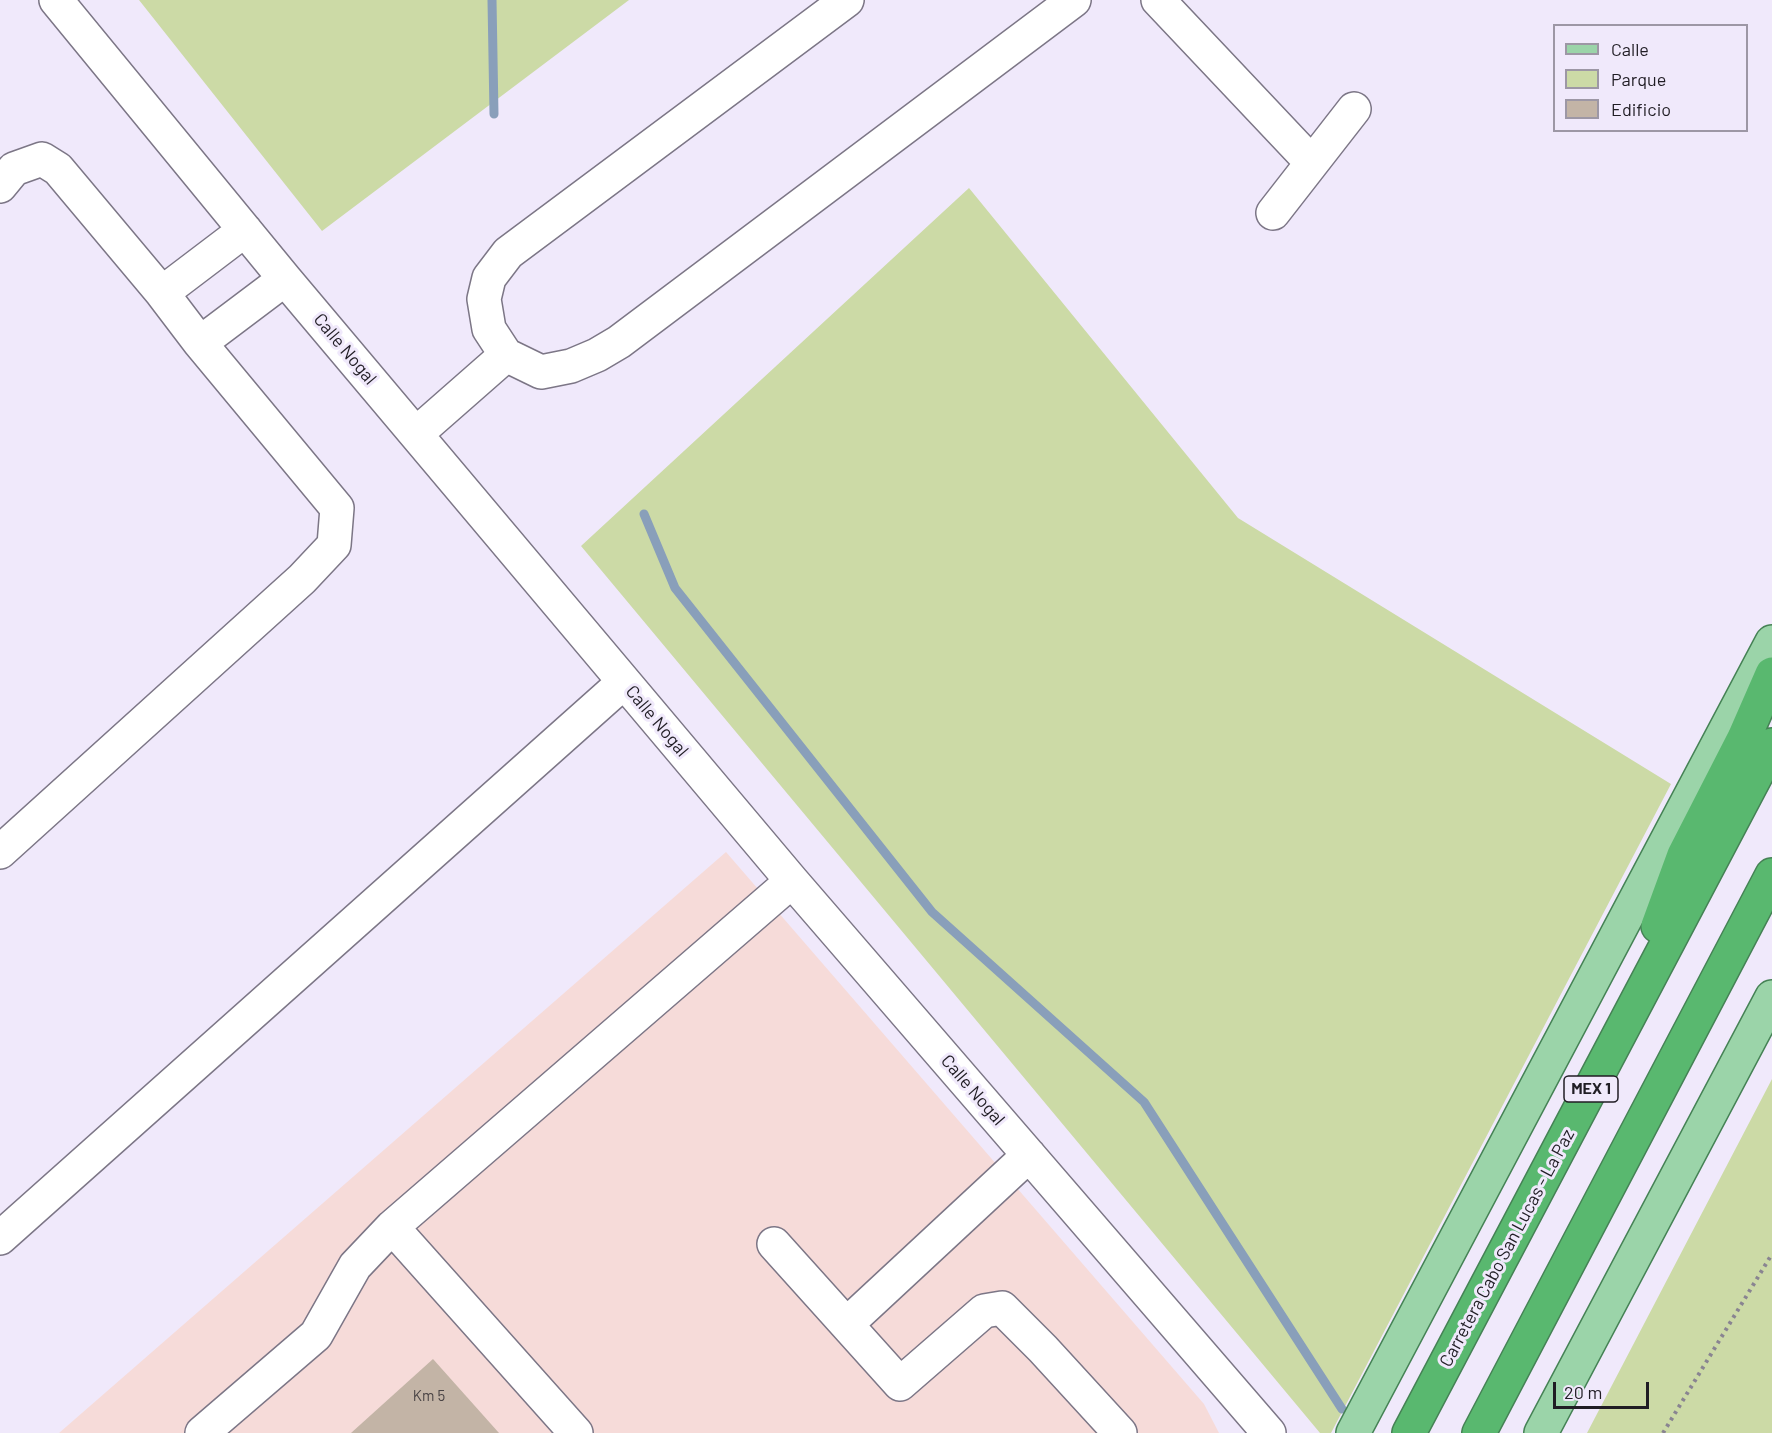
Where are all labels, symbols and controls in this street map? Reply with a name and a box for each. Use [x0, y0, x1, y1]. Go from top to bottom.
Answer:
legend [1553, 24, 1748, 132]
text: Calle [1611, 38, 1649, 60]
text: Parque [1611, 68, 1666, 90]
text: Edificio [1611, 98, 1671, 120]
street label: Calle Nogal [309, 309, 381, 389]
street label: Calle Nogal [621, 681, 693, 761]
street label: Calle Nogal [937, 1050, 1009, 1130]
road number: MEX 1 [1564, 1076, 1618, 1102]
street label: Carretera Cabo San Lucas - La Paz [1435, 1126, 1579, 1370]
scale bar [1556, 1370, 1652, 1408]
text: 20 m [1564, 1381, 1602, 1403]
house number: Km 5 [413, 1387, 445, 1405]

